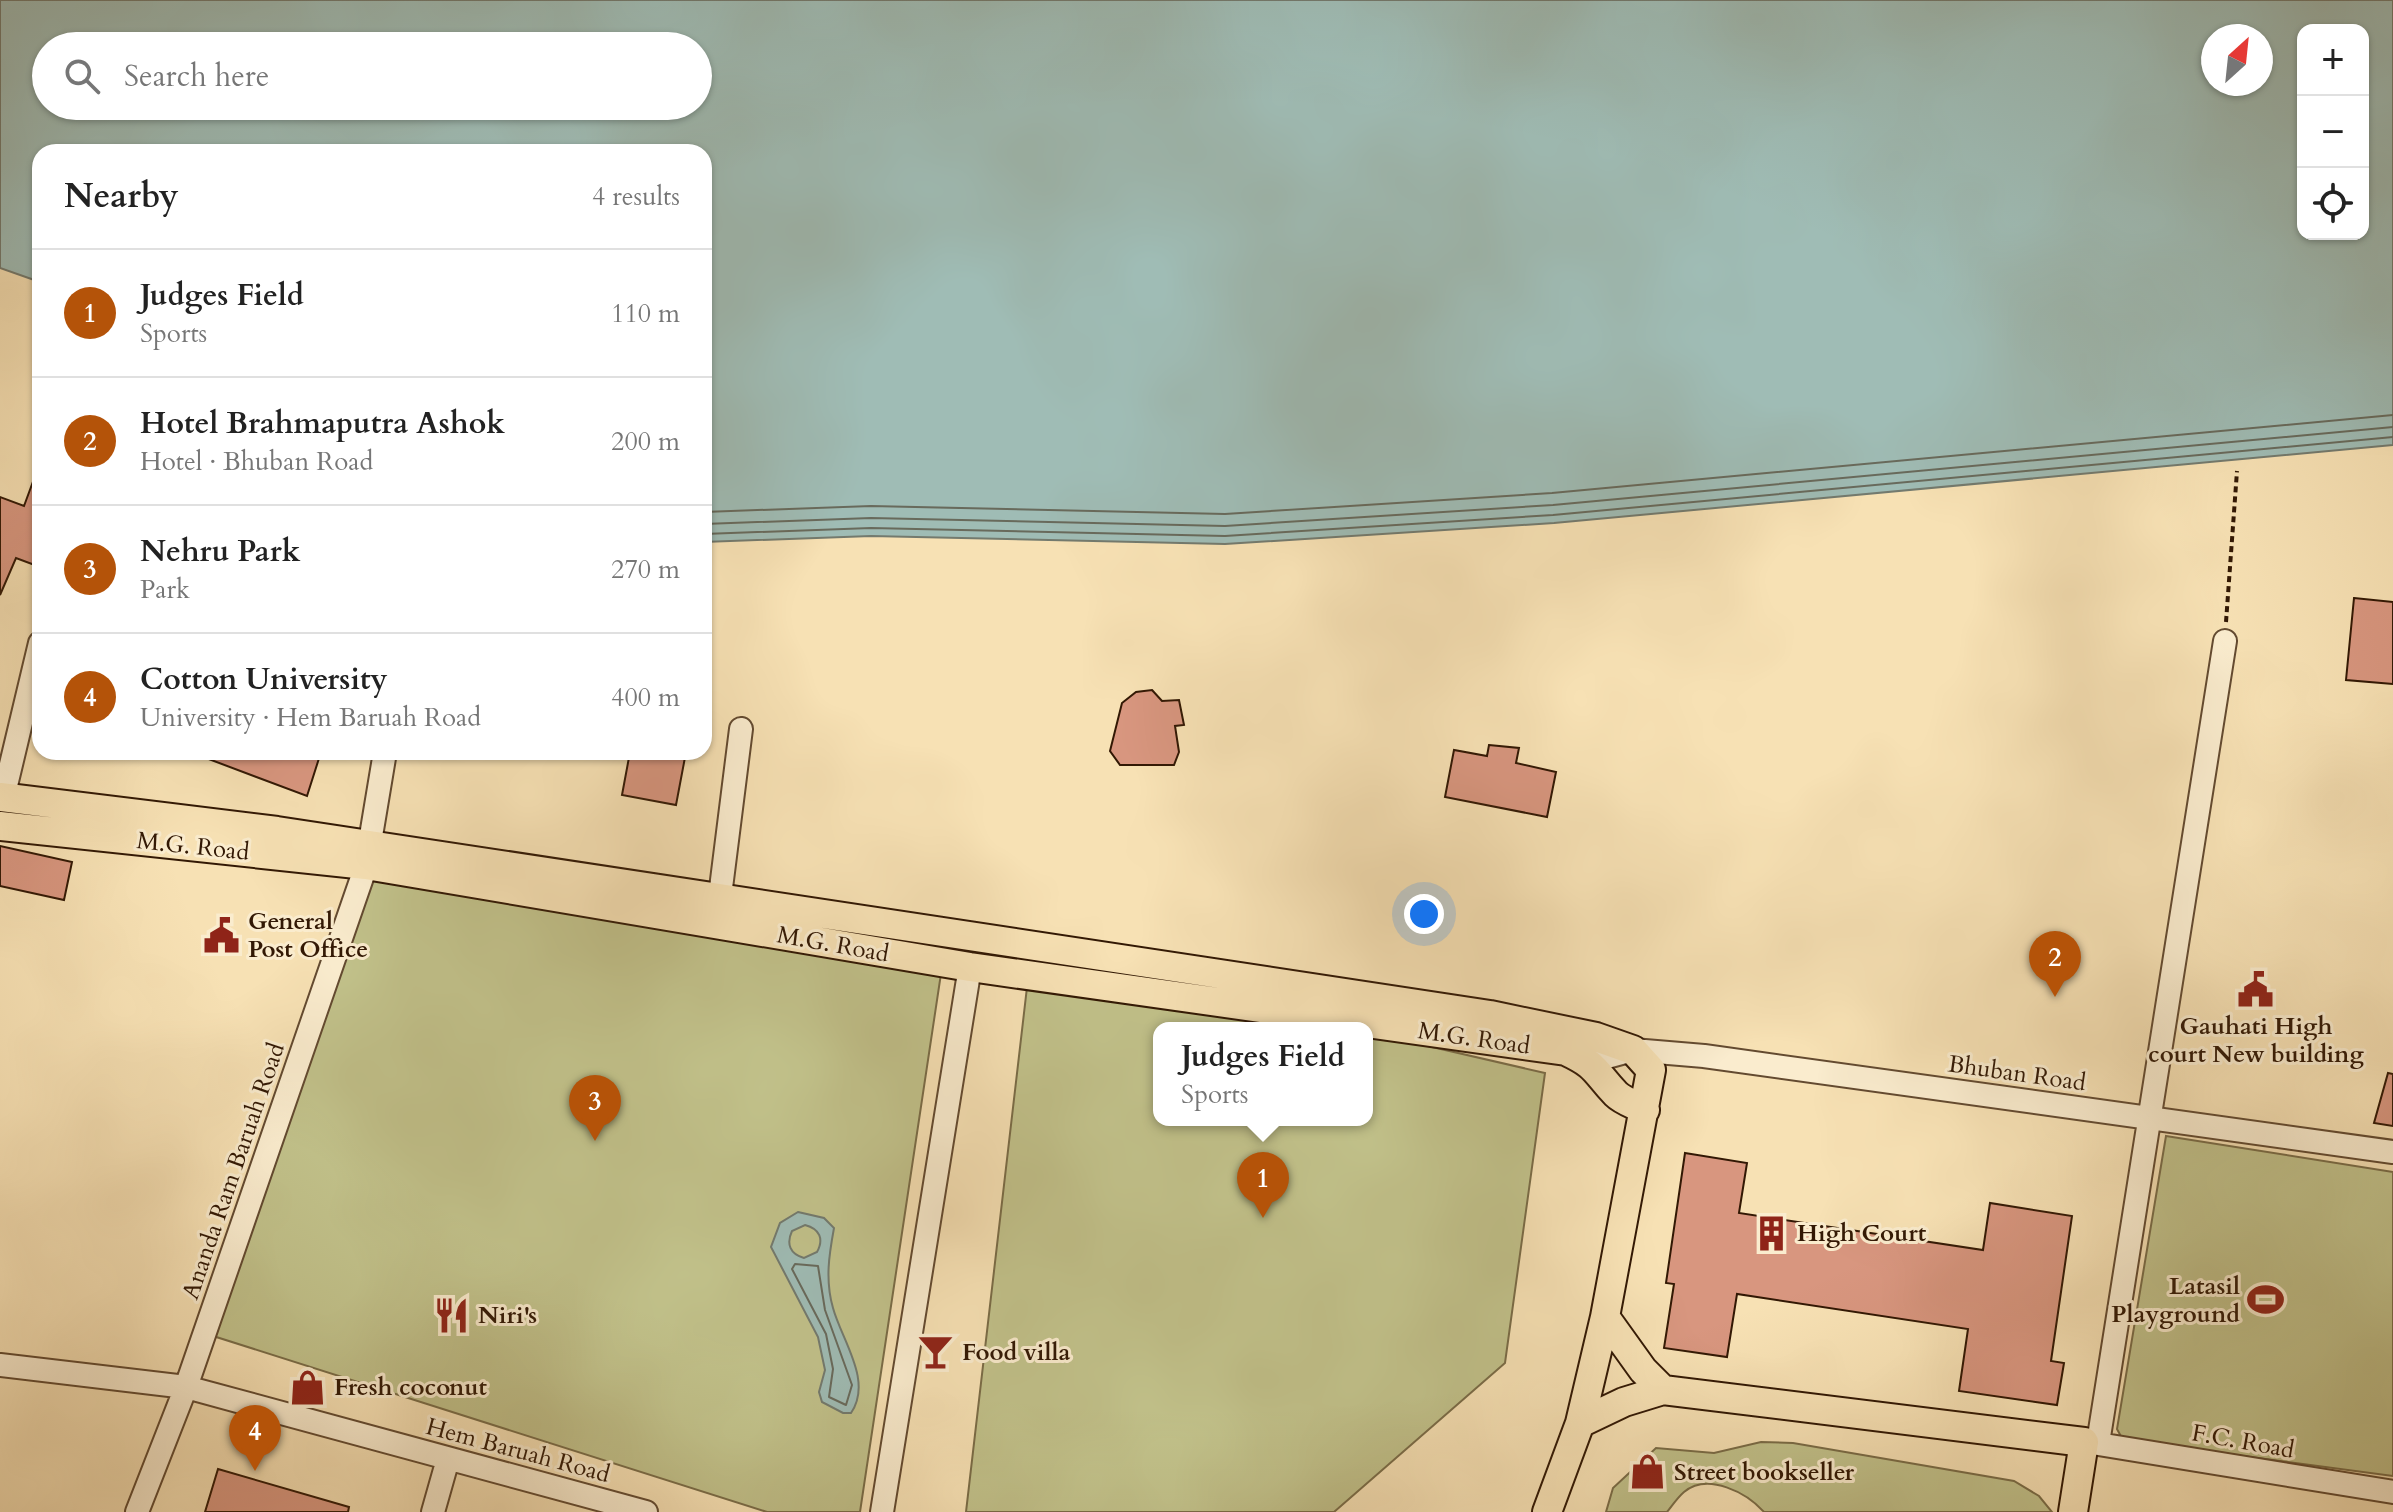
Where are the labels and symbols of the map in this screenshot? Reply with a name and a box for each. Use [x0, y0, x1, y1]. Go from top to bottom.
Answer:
north arrow [2201, 24, 2273, 96]
street label: M.G. Road [135, 824, 251, 869]
your location [1404, 894, 1444, 934]
place label: General Post Office [248, 905, 368, 966]
public building icon: General Post Office [203, 916, 241, 954]
street label: M.G. Road [774, 918, 892, 971]
pin: 2 [2029, 931, 2081, 997]
public building icon: Gauhati High court New building [2237, 970, 2275, 1008]
place label: Gauhati High court New building [2148, 1010, 2365, 1071]
street label: M.G. Road [1416, 1014, 1532, 1063]
street label: Ananda Ram Baruah Road [174, 1038, 293, 1304]
street label: Bhuban Road [1946, 1048, 2088, 1100]
pin: 3 [569, 1075, 621, 1141]
pin: 1 [1237, 1152, 1289, 1218]
building icon: High Court [1752, 1214, 1790, 1252]
place label: High Court [1797, 1217, 1927, 1250]
place label: Latasil Playground [2111, 1270, 2240, 1331]
sports icon: Latasil Playground [2247, 1281, 2285, 1319]
restaurant icon: Niri's [433, 1296, 471, 1334]
place label: Niri's [478, 1299, 537, 1332]
bar icon: Food villa [917, 1333, 955, 1371]
place label: Food villa [962, 1336, 1070, 1369]
shop icon: Fresh coconut [289, 1368, 327, 1406]
place label: Fresh coconut [334, 1371, 488, 1404]
pin: 4 [229, 1405, 281, 1471]
street label: Hem Baruah Road [422, 1410, 614, 1491]
street label: F.C. Road [2189, 1416, 2297, 1467]
shop icon: Street bookseller [1629, 1453, 1667, 1491]
place label: Street bookseller [1674, 1456, 1855, 1489]

